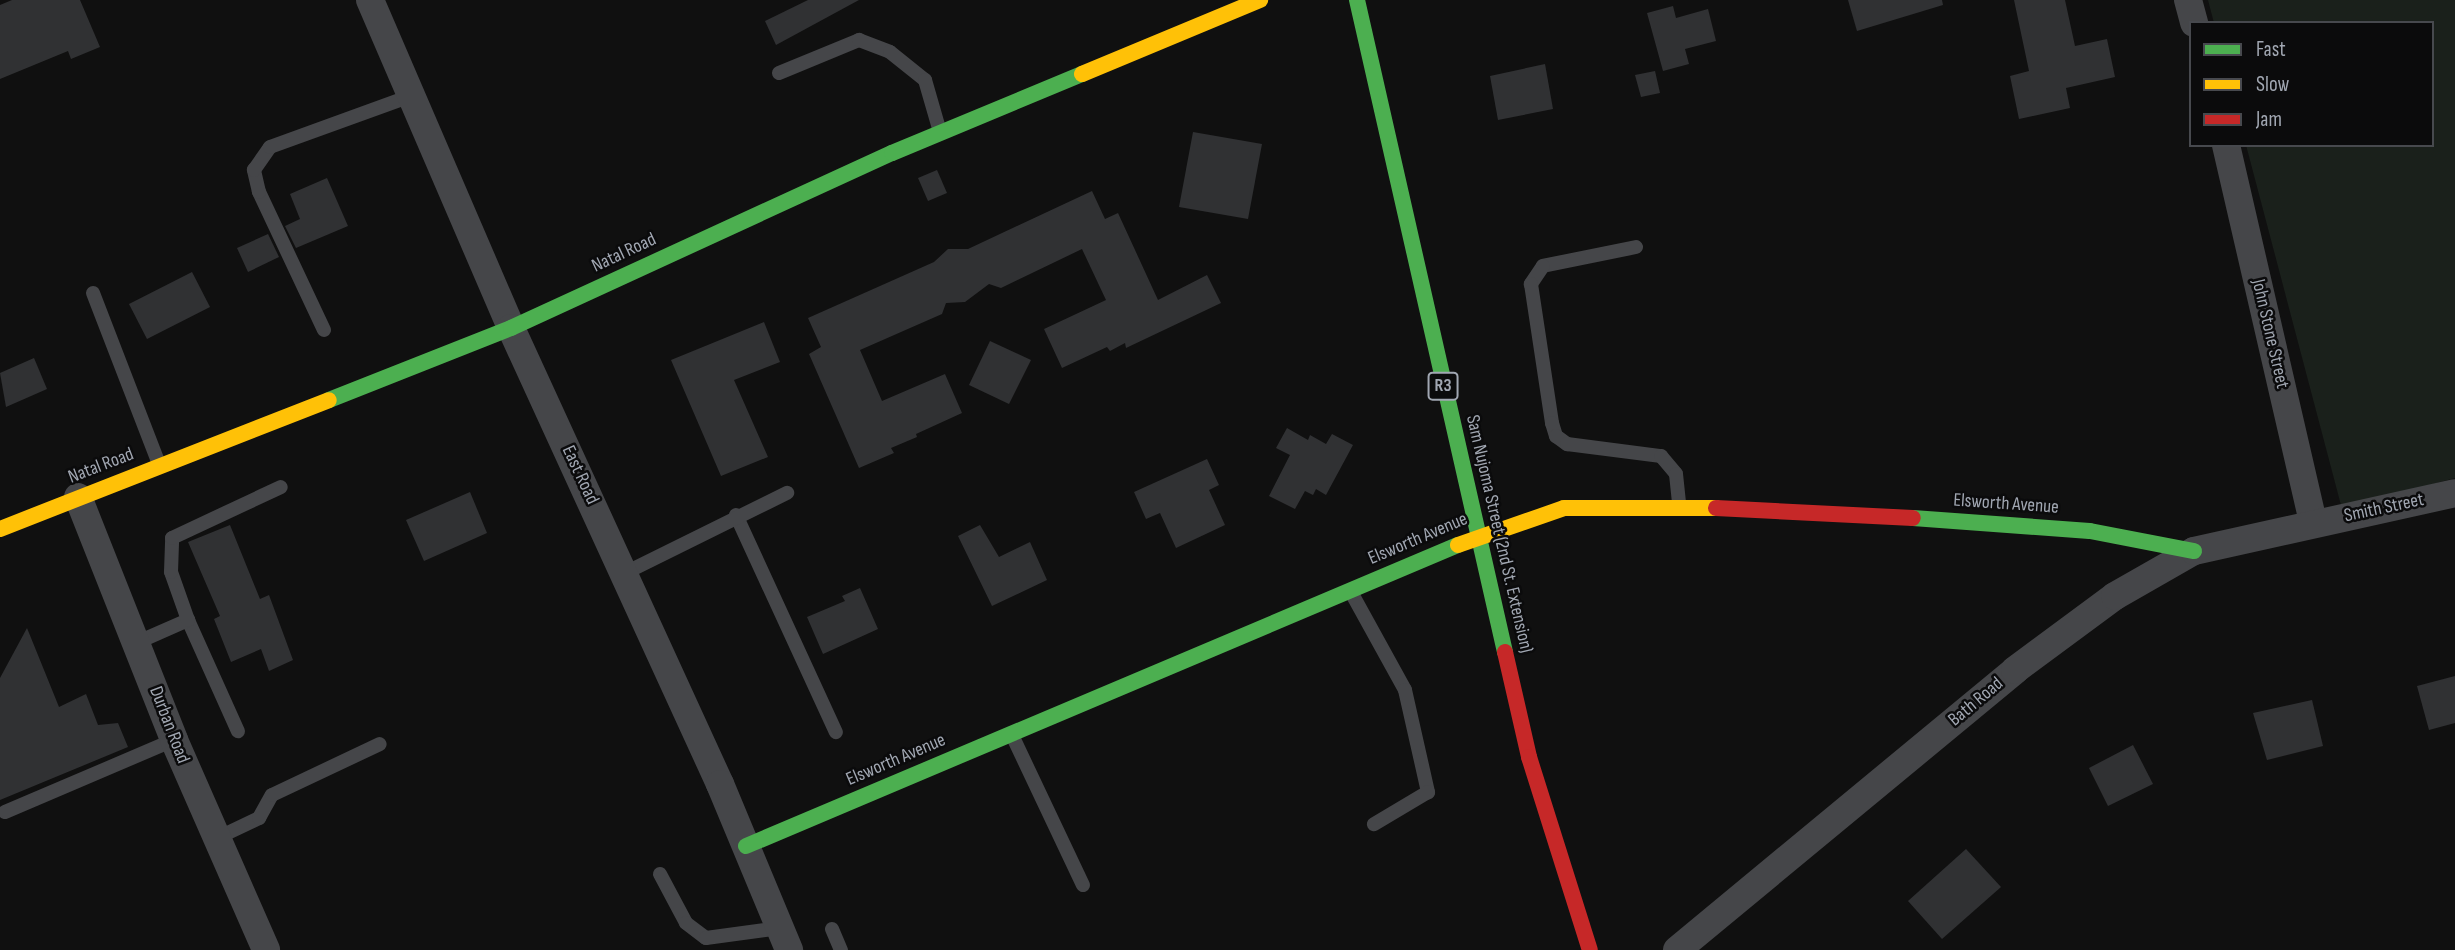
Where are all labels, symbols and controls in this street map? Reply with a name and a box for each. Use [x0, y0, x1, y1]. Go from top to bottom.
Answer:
legend [2189, 21, 2434, 147]
text: Fast [2256, 37, 2286, 62]
text: Slow [2256, 72, 2289, 97]
text: Jam [2256, 107, 2282, 132]
street label: Natal Road [588, 228, 660, 278]
street label: John Stone Street [2246, 277, 2294, 391]
road number: R3 [1427, 372, 1459, 400]
street label: Sam Nujoma Street (2nd St. Extension) [1460, 413, 1538, 655]
street label: East Road [557, 442, 603, 508]
street label: Natal Road [65, 443, 137, 489]
street label: Smith Street [2342, 488, 2426, 528]
street label: Elsworth Avenue [1952, 489, 2060, 519]
street label: Elsworth Avenue [1365, 508, 1471, 570]
street label: Bath Road [1944, 673, 2008, 731]
street label: Durban Road [144, 683, 194, 767]
street label: Elsworth Avenue [843, 729, 949, 791]

